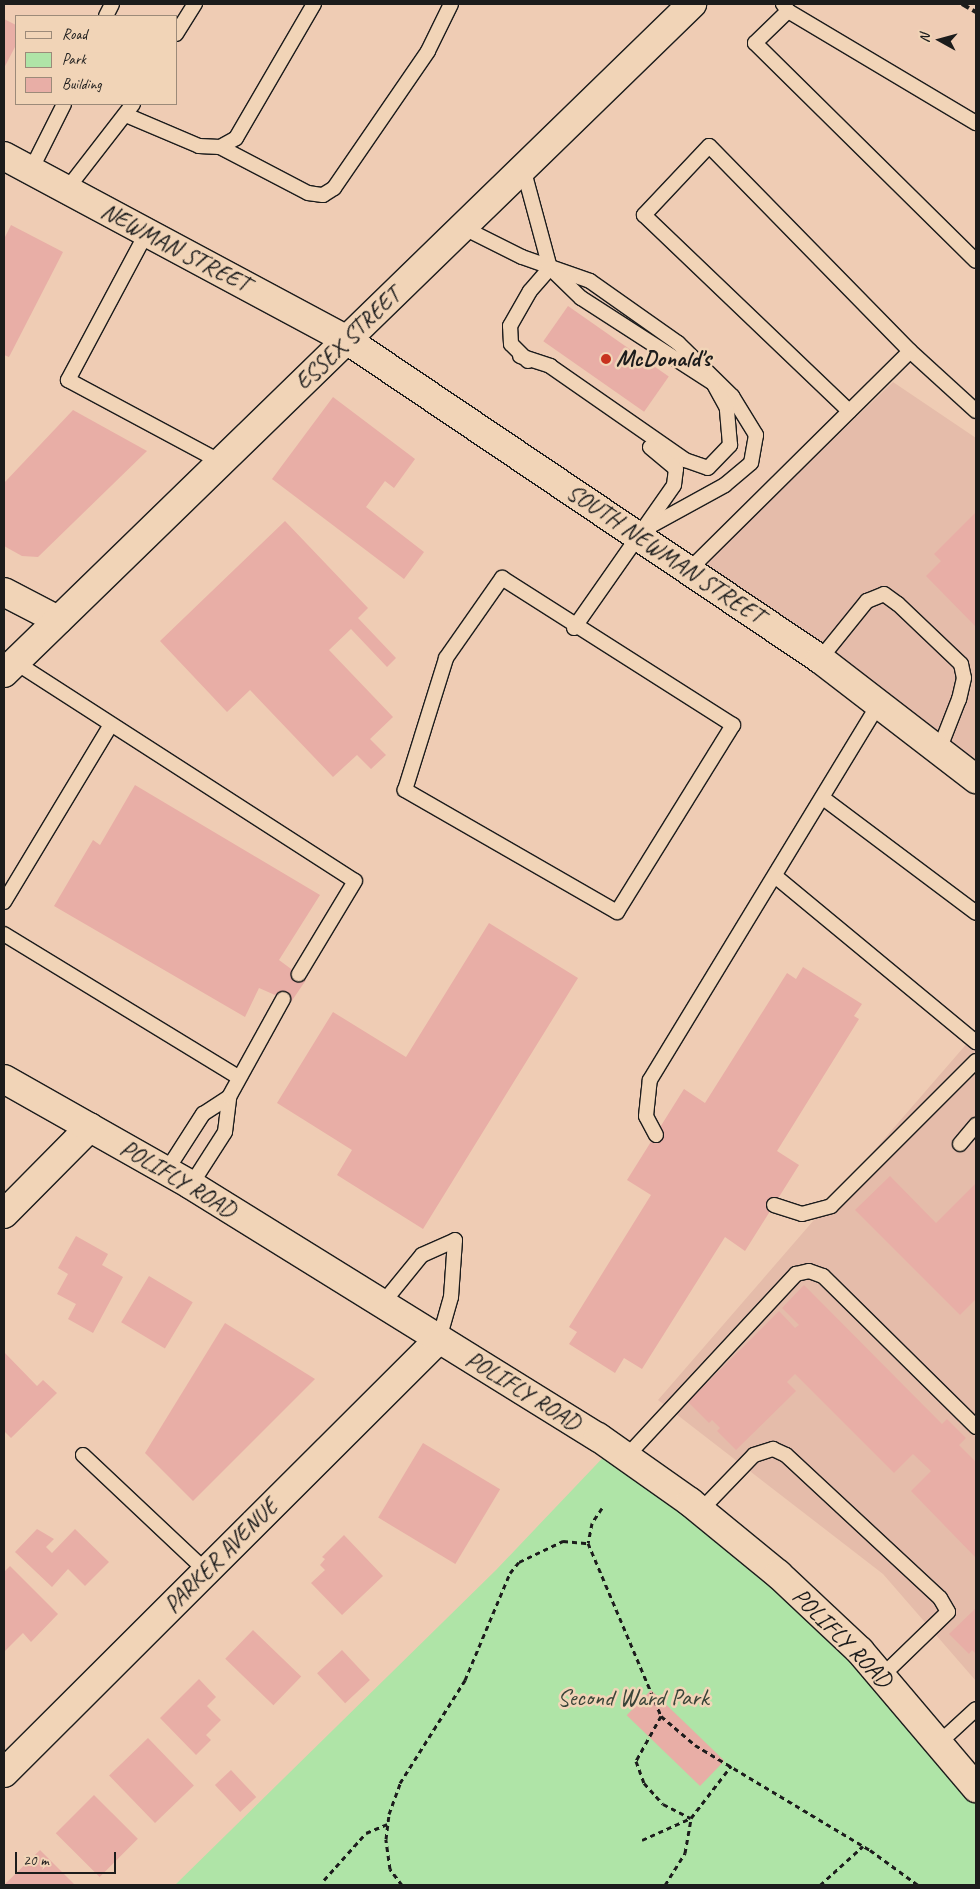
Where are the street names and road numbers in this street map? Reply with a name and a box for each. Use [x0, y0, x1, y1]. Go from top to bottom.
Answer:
street label: NEWMAN STREET [96, 197, 254, 299]
street label: ESSEX STREET [289, 281, 407, 397]
street label: SOUTH NEWMAN STREET [562, 478, 768, 630]
street label: POLIFLY ROAD [115, 1133, 241, 1225]
street label: POLIFLY ROAD [460, 1344, 586, 1438]
street label: PARKER AVENUE [158, 1493, 284, 1619]
street label: POLIFLY ROAD [786, 1582, 898, 1694]

